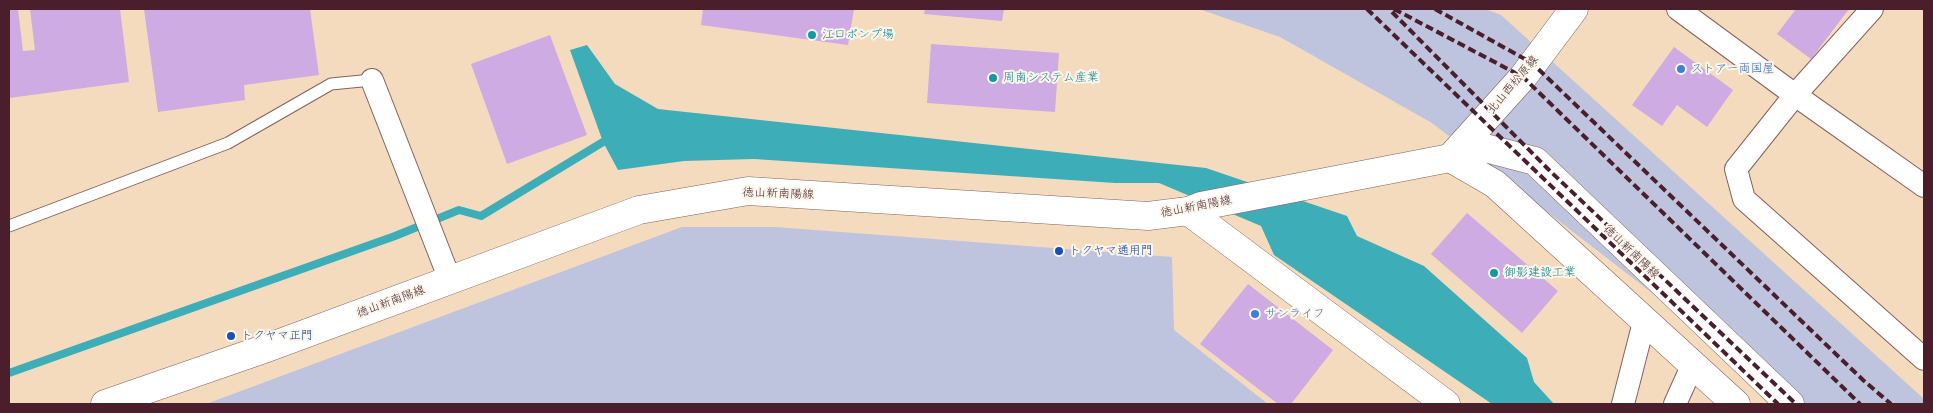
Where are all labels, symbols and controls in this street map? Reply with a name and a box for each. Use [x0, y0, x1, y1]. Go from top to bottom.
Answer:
place label: 江口ポンプ場 [822, 28, 894, 42]
marker: 江口ポンプ場 [806, 29, 818, 41]
street label: 北山西松原線 [1484, 53, 1542, 117]
place label: ストアー両国屋 [1691, 62, 1775, 76]
marker: ストアー両国屋 [1675, 63, 1687, 75]
place label: 周南システム産業 [1003, 71, 1099, 85]
marker: 周南システム産業 [987, 72, 999, 84]
street label: 徳山新南陽線 [742, 186, 814, 202]
street label: 徳山新南陽線 [1159, 193, 1233, 221]
street label: 徳山新南陽線 [1600, 222, 1662, 282]
place label: トクヤマ通用門 [1069, 244, 1153, 258]
marker: トクヤマ通用門 [1053, 245, 1065, 257]
place label: 御影建設工業 [1504, 266, 1576, 280]
marker: 御影建設工業 [1488, 267, 1500, 279]
street label: 徳山新南陽線 [355, 283, 427, 321]
place label: サンライフ [1265, 307, 1325, 321]
marker: サンライフ [1249, 308, 1261, 320]
place label: トクヤマ正門 [241, 329, 313, 343]
marker: トクヤマ正門 [225, 330, 237, 342]

